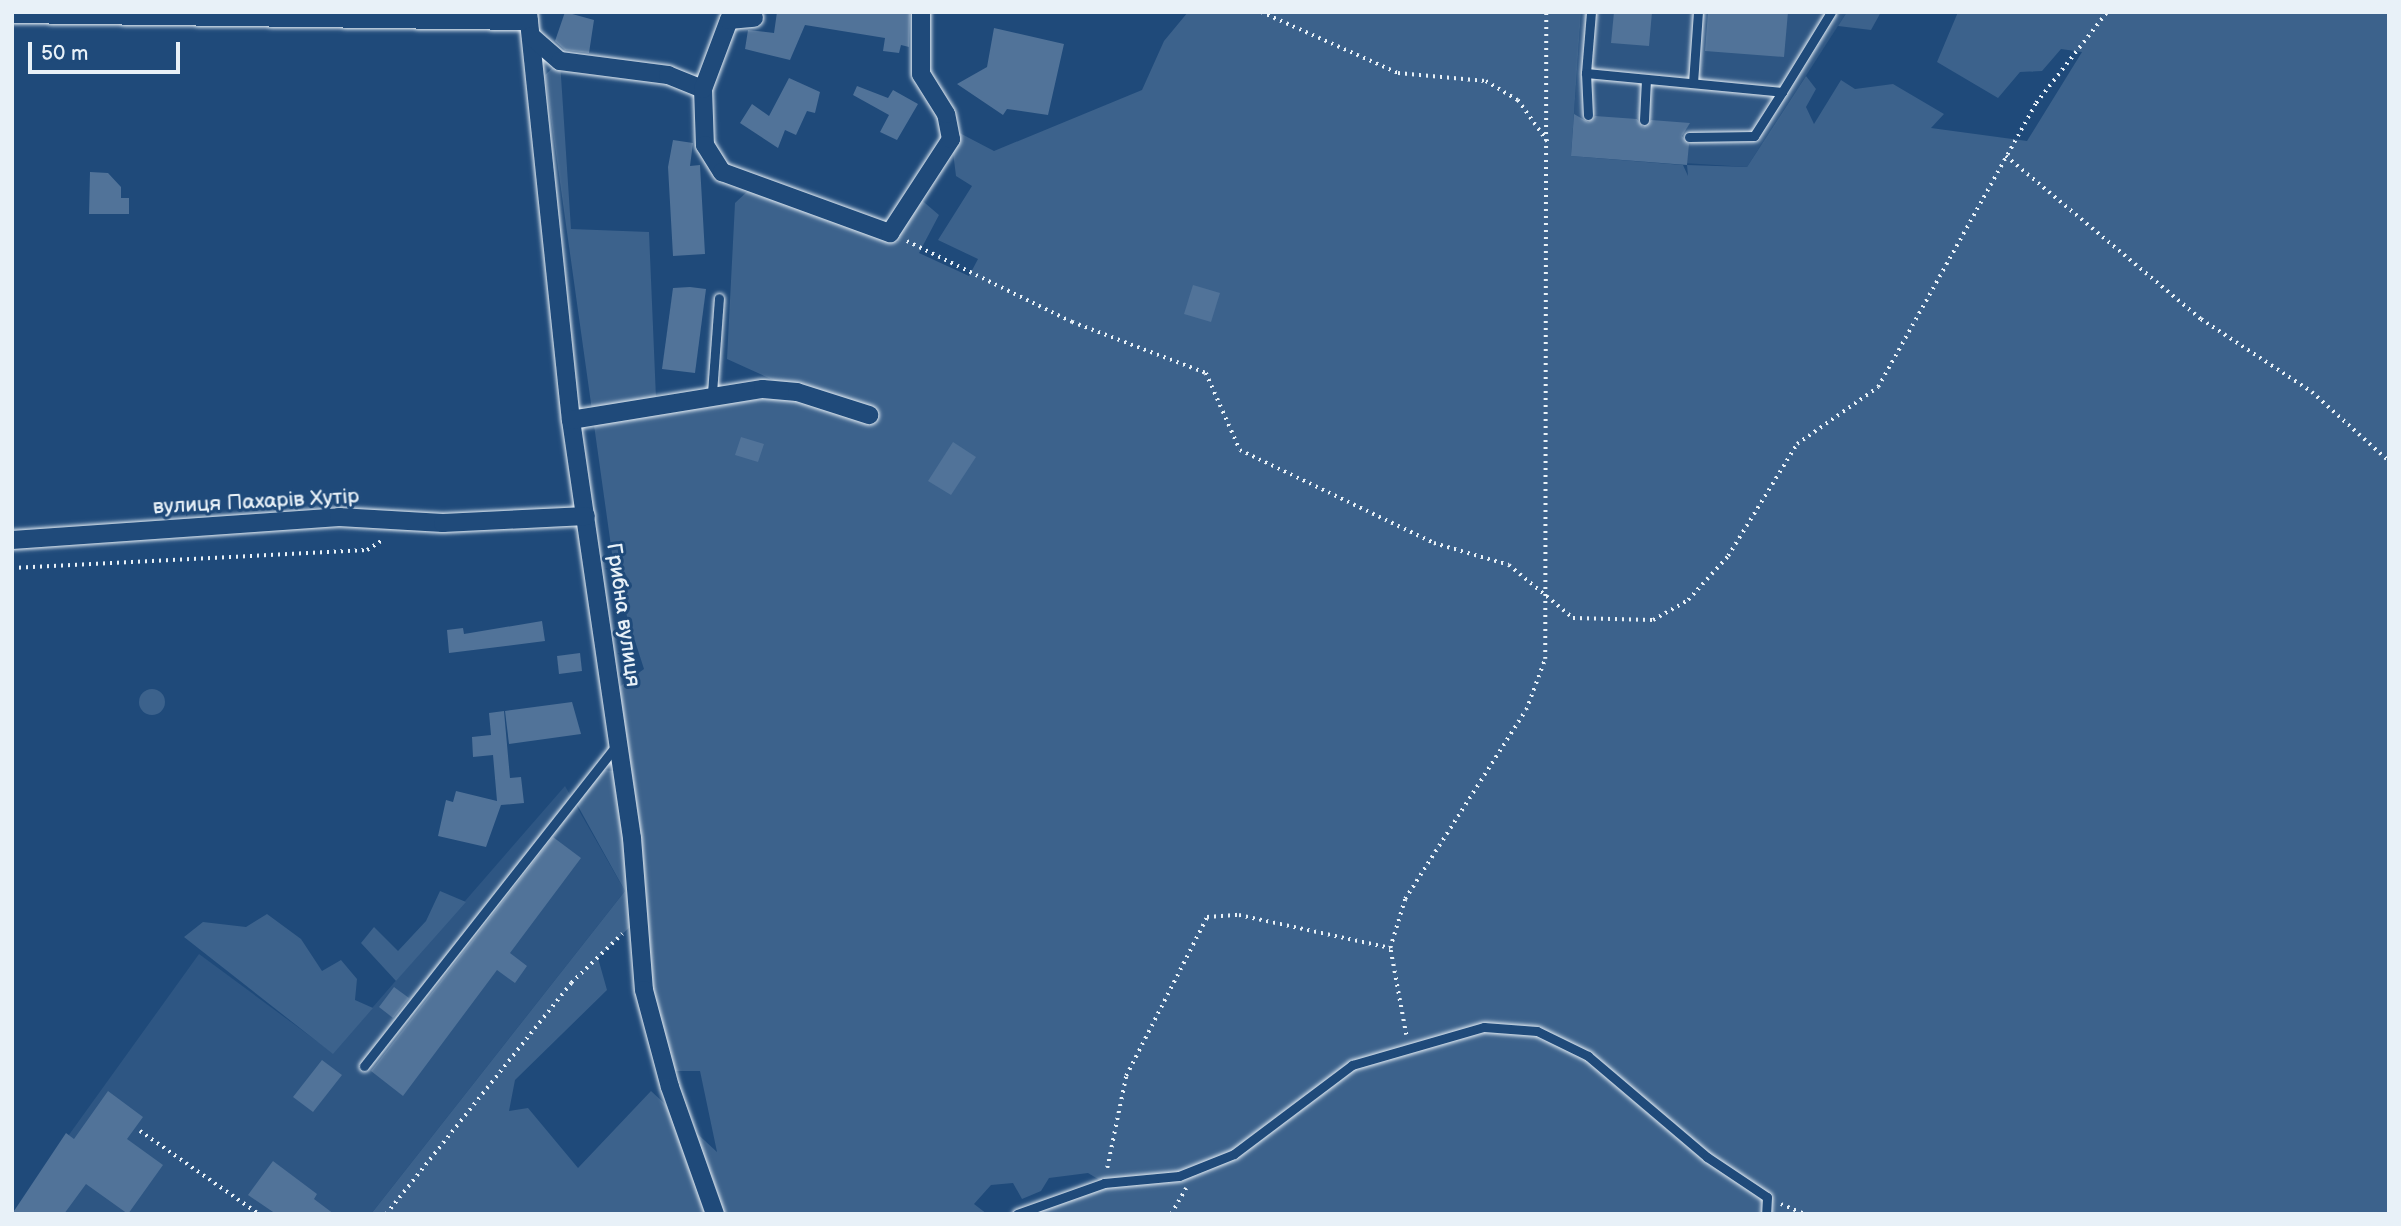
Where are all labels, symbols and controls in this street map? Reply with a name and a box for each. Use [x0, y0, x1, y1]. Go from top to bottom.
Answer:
scale bar [32, 28, 184, 72]
text: 50 m [41, 41, 88, 66]
street label: вулиця Пахарів Хутір [152, 484, 360, 520]
street label: Грибна вулиця [600, 541, 646, 689]

